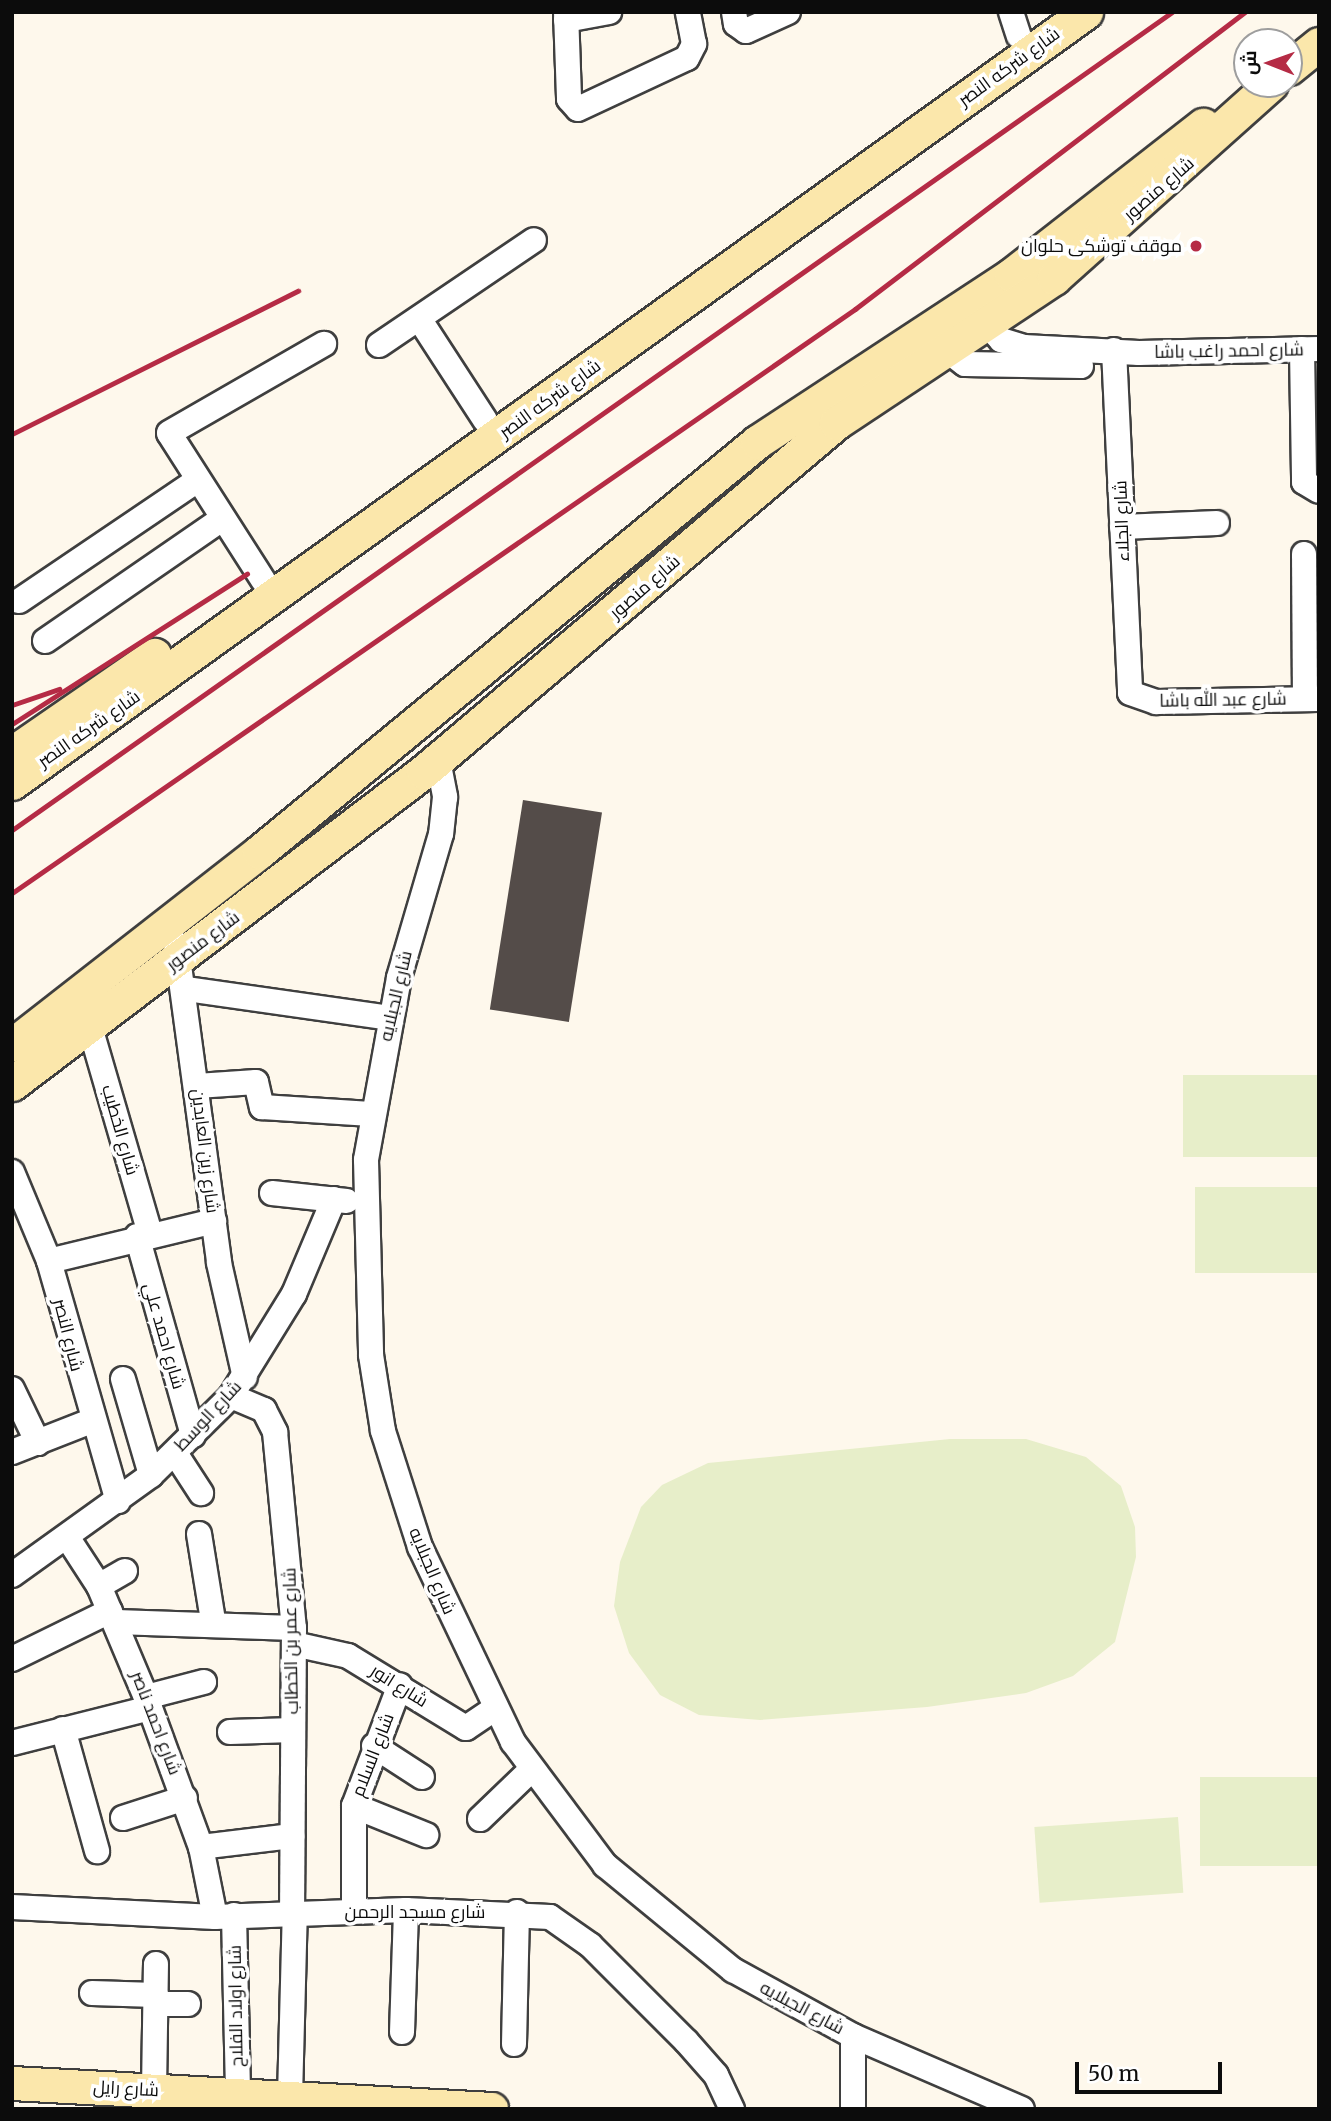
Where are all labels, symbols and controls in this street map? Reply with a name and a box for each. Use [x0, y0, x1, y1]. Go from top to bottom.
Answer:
street label: شارع شركه النصر [954, 23, 1064, 111]
north arrow [1233, 28, 1303, 98]
text: ش [1237, 50, 1261, 75]
street label: شارع منصور [1119, 152, 1199, 226]
place label: موقف توشكى حلوان [1021, 235, 1182, 257]
marker: موقف توشكى حلوان [1188, 238, 1204, 254]
street label: شارع احمد راغب باشا [1154, 339, 1304, 363]
street label: شارع شركه النصر [495, 355, 605, 443]
street label: شارع الجلاء [1110, 480, 1134, 562]
street label: شارع منصور [605, 550, 685, 624]
street label: شارع شركه النصر [34, 686, 144, 772]
street label: شارع عبد الله باشا [1159, 688, 1287, 712]
street label: شارع منصور [162, 906, 244, 976]
street label: شارع الجبلايه [375, 949, 417, 1043]
street label: شارع الخطيب [97, 1082, 143, 1178]
street label: شارع زين العابدين [187, 1087, 223, 1215]
street label: شارع احمد علي [139, 1280, 189, 1392]
street label: شارع النصر [49, 1296, 87, 1374]
street label: شارع الوسط [170, 1376, 246, 1456]
street label: شارع الجبلايه [404, 1524, 460, 1618]
street label: شارع عمر بن الخطاب [279, 1567, 303, 1715]
street label: شارع انور [366, 1660, 432, 1712]
street label: شارع احمد ناصر [126, 1668, 186, 1778]
street label: شارع السلام [347, 1710, 399, 1800]
street label: شارع مسجد الرحمن [345, 1901, 485, 1923]
street label: شارع اولاد الفلاح [224, 1945, 248, 2067]
street label: شارع الجبلايه [756, 1977, 848, 2039]
scale bar [1079, 2048, 1226, 2092]
text: 50 m [1088, 2060, 1139, 2087]
street label: شارع رايل [92, 2076, 160, 2102]

